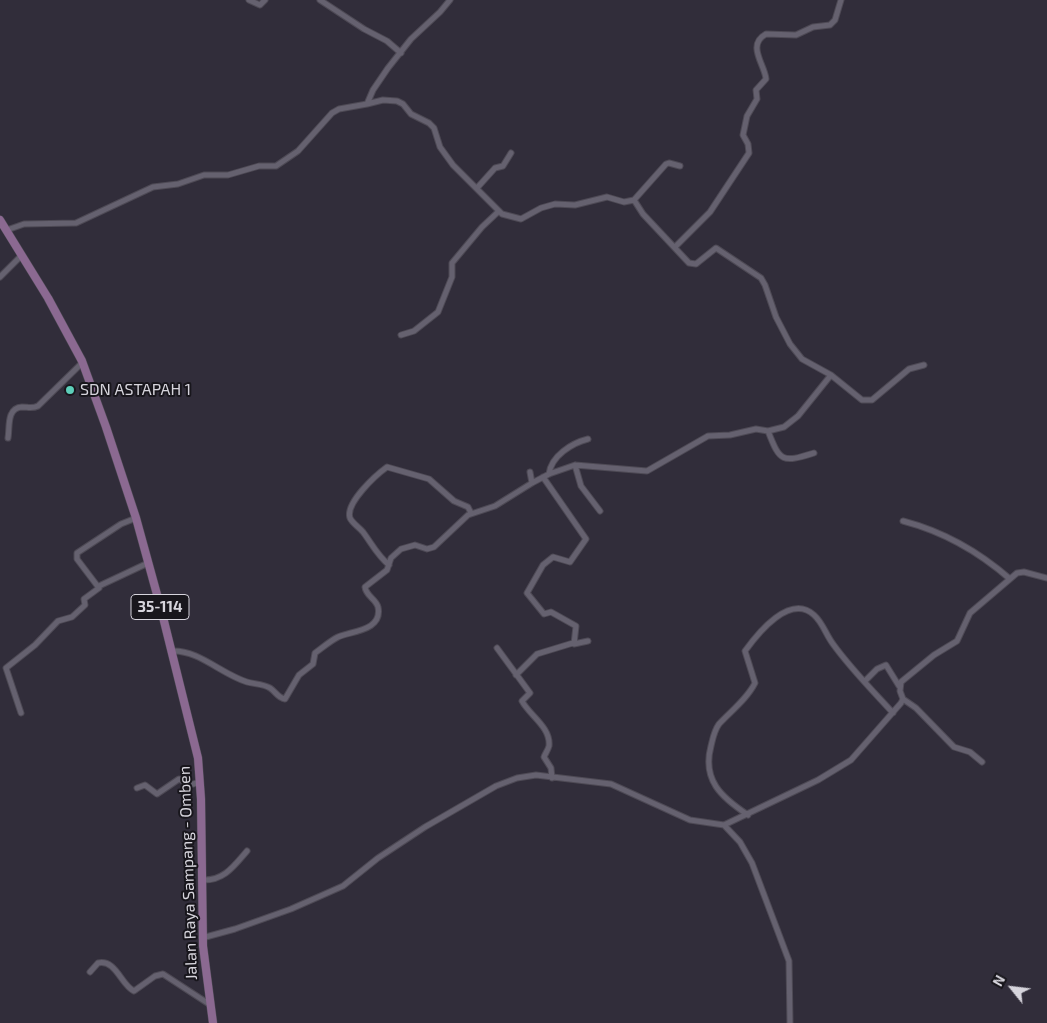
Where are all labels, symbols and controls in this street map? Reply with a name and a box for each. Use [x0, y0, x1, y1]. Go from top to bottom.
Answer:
place label: SDN ASTAPAH 1 [80, 380, 191, 400]
marker: SDN ASTAPAH 1 [64, 384, 76, 396]
road number: 35-114 [131, 594, 189, 620]
street label: Jalan Raya Sampang - Omben [175, 766, 201, 980]
north arrow [987, 963, 1037, 1013]
text: N [989, 972, 1008, 989]

